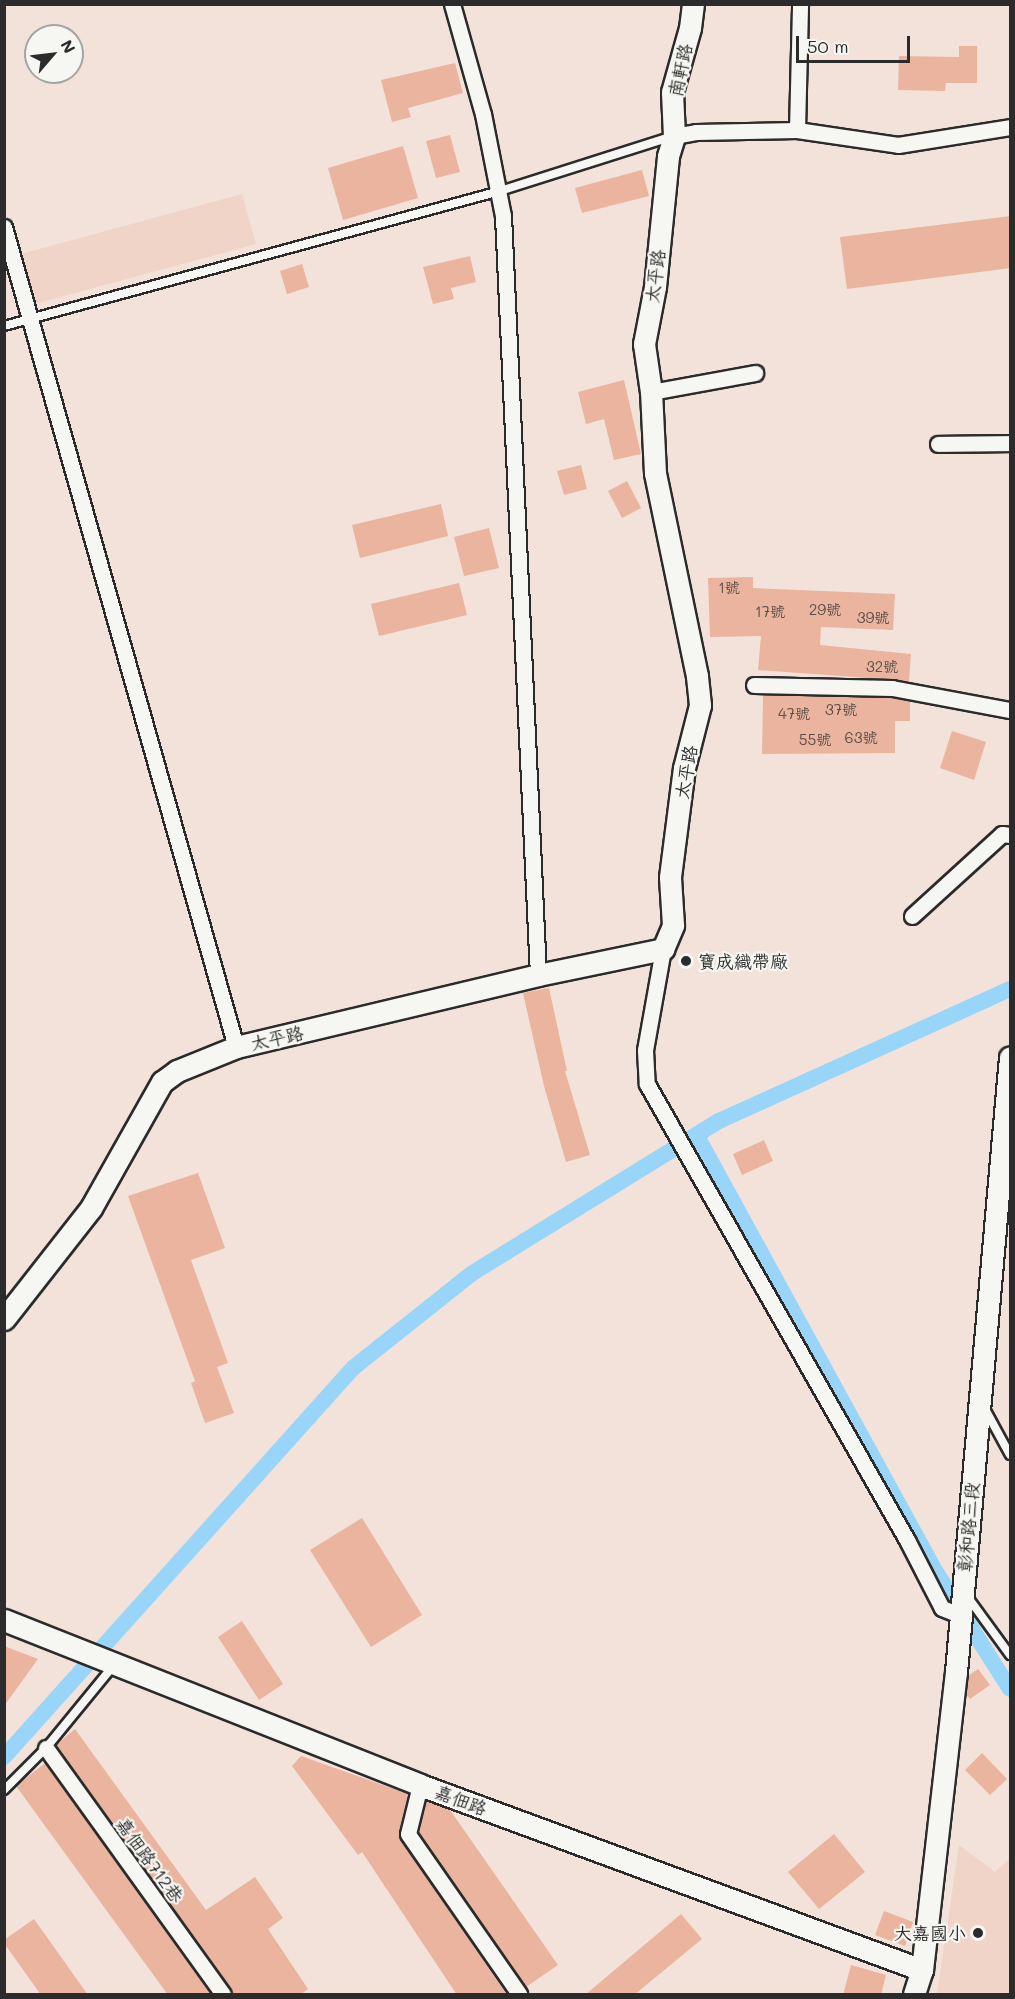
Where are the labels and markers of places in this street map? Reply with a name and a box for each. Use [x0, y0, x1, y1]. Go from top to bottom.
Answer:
place label: 寶成織帶廠 [698, 950, 788, 972]
marker: 寶成織帶廠 [679, 954, 693, 968]
place label: 大嘉國小 [894, 1922, 966, 1944]
marker: 大嘉國小 [971, 1926, 985, 1940]

